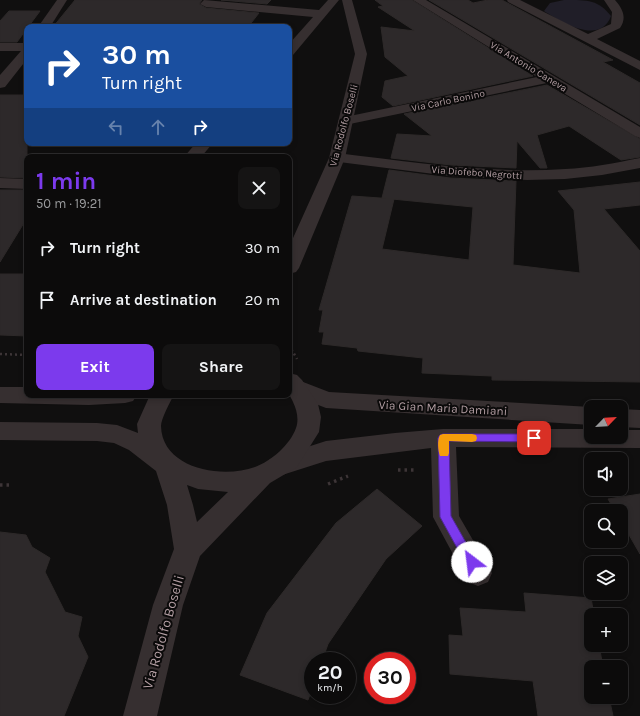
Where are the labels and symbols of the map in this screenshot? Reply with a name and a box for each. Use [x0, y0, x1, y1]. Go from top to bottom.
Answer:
street label: Via Antonio Caneva [488, 39, 569, 95]
street label: Via Rodolfo Boselli [327, 83, 361, 167]
street label: Via Carlo Bonino [410, 87, 486, 115]
street label: Via Diofebo Negrotti [431, 164, 523, 182]
street label: Via Gian Maria Damiani [378, 398, 508, 418]
north arrow [584, 400, 628, 444]
pin [517, 421, 551, 455]
position arrow [451, 541, 493, 583]
street label: Via Rodolfo Boselli [139, 573, 188, 691]
speed limit sign: 30 [364, 652, 416, 704]

